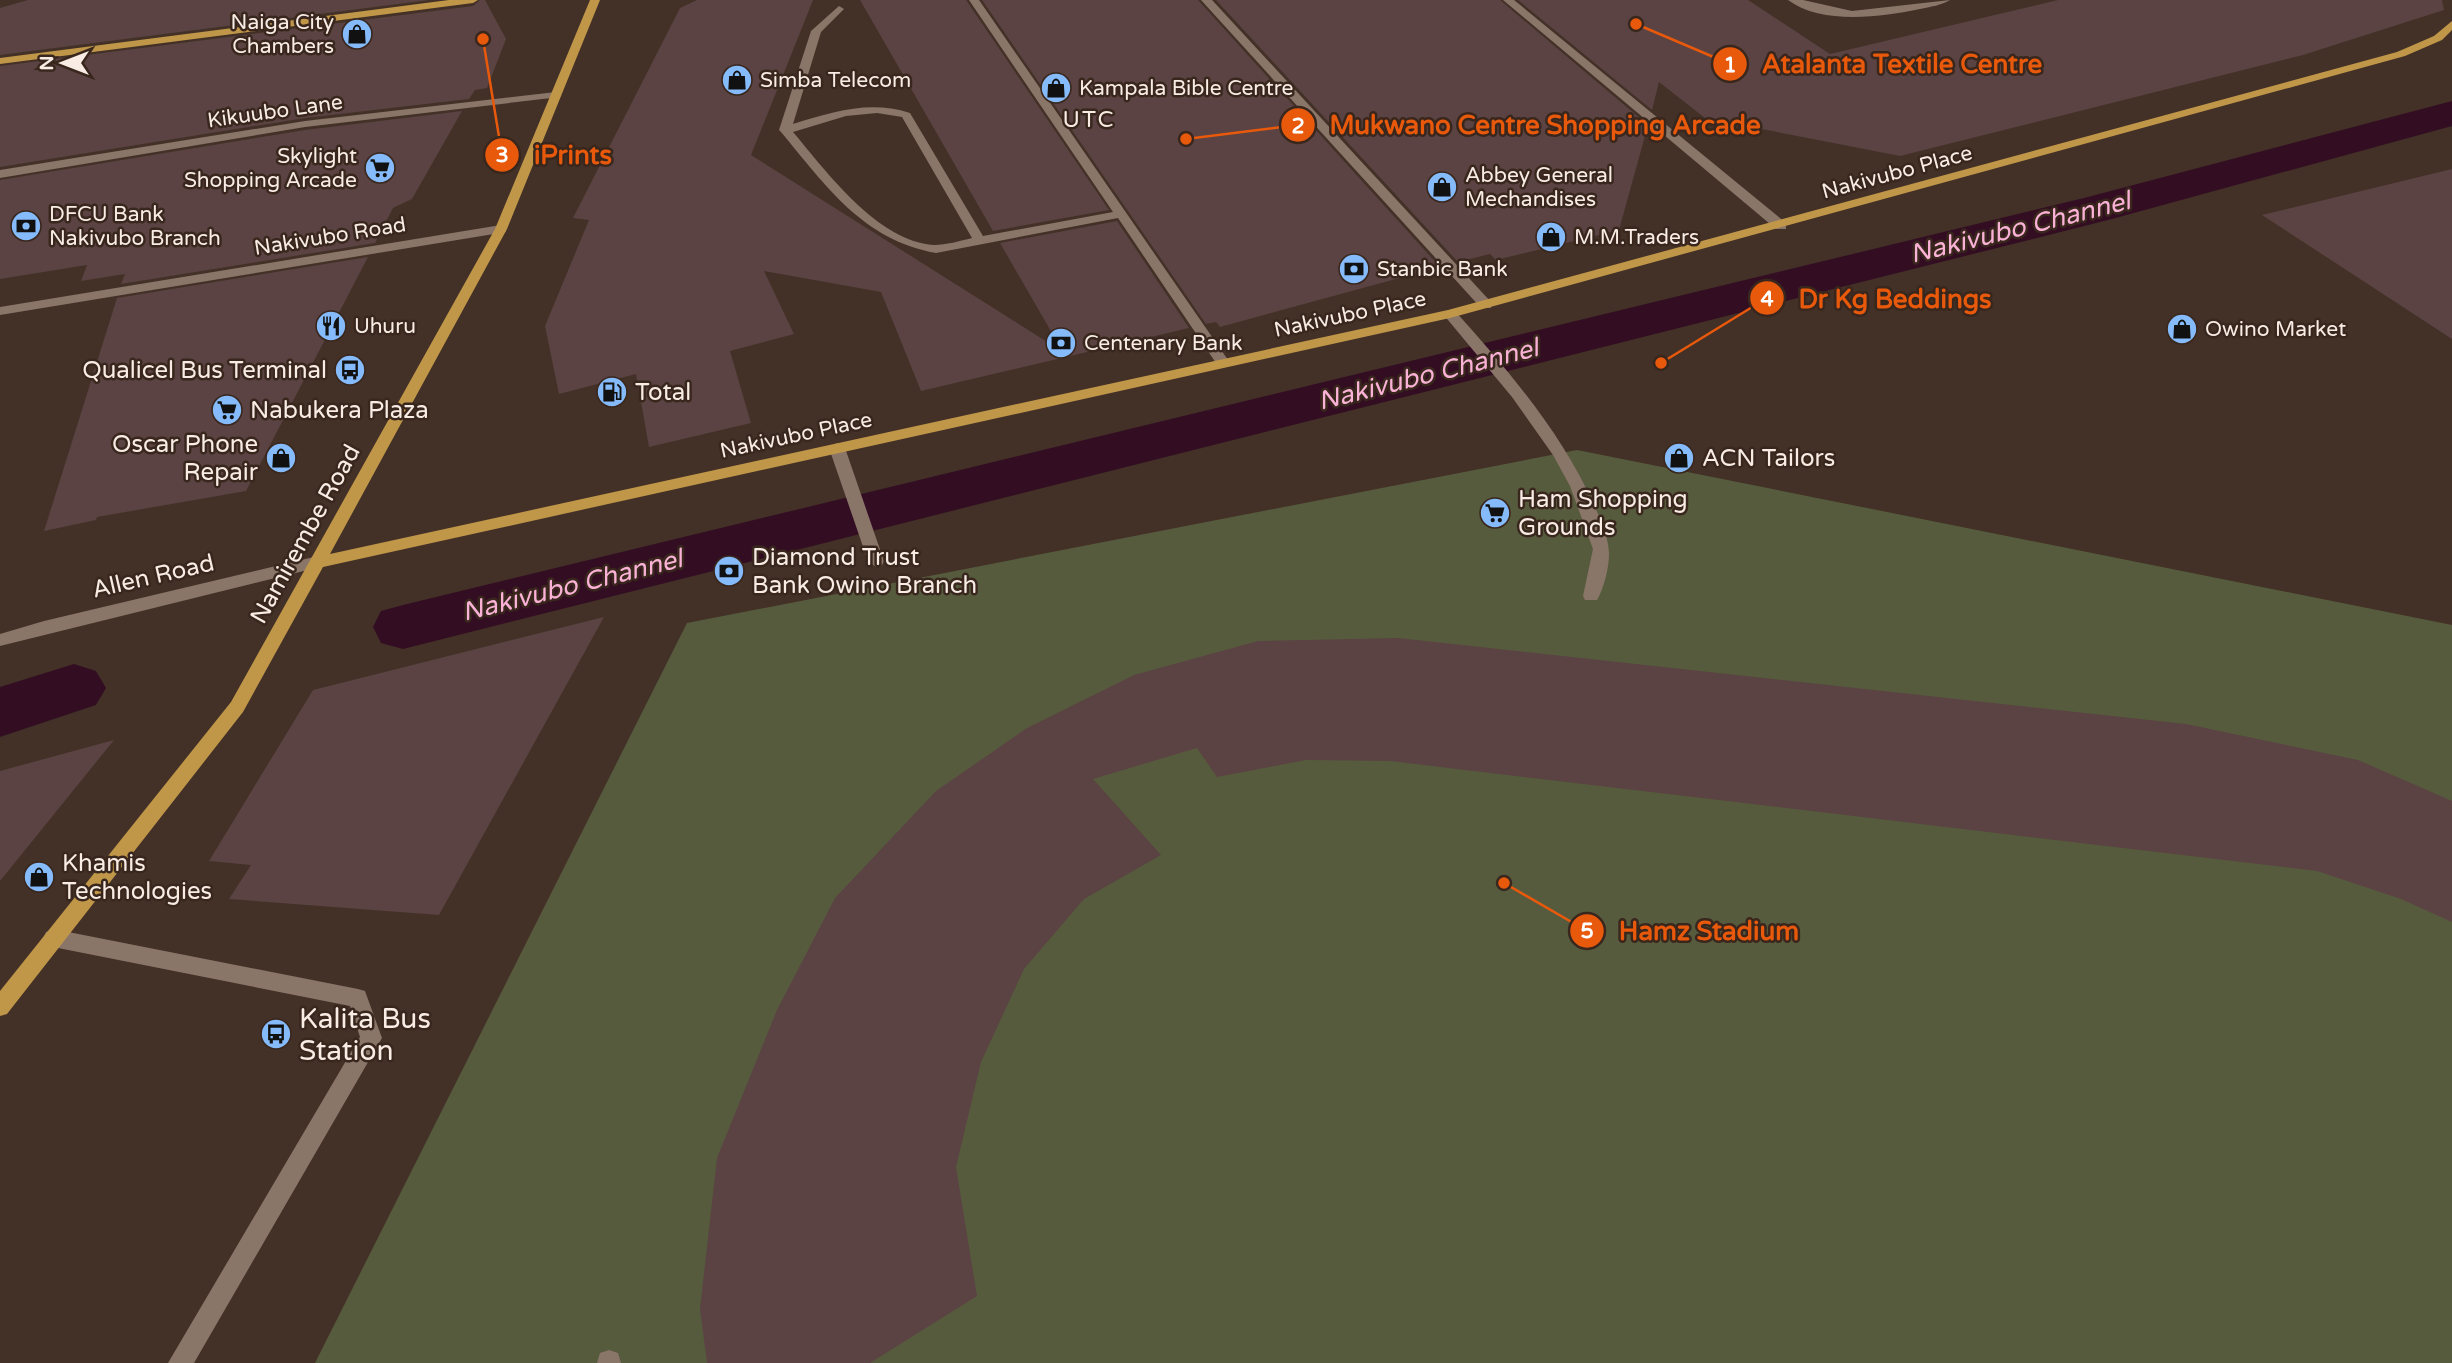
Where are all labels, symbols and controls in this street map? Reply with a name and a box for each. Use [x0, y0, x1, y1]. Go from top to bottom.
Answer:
place label: Naiga City Chambers [231, 10, 334, 59]
shop icon: Naiga City Chambers [340, 17, 374, 51]
north arrow [28, 28, 98, 98]
callout: Atalanta Textile Centre [1712, 41, 2056, 88]
text: Atalanta Textile Centre [1762, 49, 2043, 80]
text: 1 [1723, 53, 1737, 78]
text: N [36, 55, 58, 71]
shop icon: Simba Telecom [720, 63, 754, 97]
place label: Simba Telecom [760, 68, 911, 93]
shop icon: Kampala Bible Centre [1039, 71, 1073, 105]
place label: Kampala Bible Centre [1079, 76, 1294, 101]
street label: Kikuubo Lane [206, 90, 344, 133]
callout: Mukwano Centre Shopping Arcade [1280, 102, 1775, 149]
district label: UTC [1063, 106, 1115, 134]
text: Mukwano Centre Shopping Arcade [1329, 110, 1761, 141]
text: 2 [1291, 114, 1305, 139]
callout: iPrints [485, 131, 626, 178]
text: iPrints [534, 140, 612, 171]
street label: Nakivubo Place [1819, 140, 1975, 205]
text: 3 [495, 143, 509, 168]
place label: Skylight Shopping Arcade [184, 144, 357, 193]
supermarket icon: Skylight Shopping Arcade [363, 151, 397, 185]
place label: Abbey General Mechandises [1465, 163, 1613, 212]
shop icon: Abbey General Mechandises [1425, 170, 1459, 204]
water label: Nakivubo Channel [1907, 184, 2137, 270]
place label: DFCU Bank Nakivubo Branch [49, 202, 221, 251]
bank icon: DFCU Bank Nakivubo Branch [9, 209, 43, 243]
street label: Nakivubo Road [252, 212, 408, 261]
shop icon: M.M.Traders [1534, 220, 1568, 254]
place label: M.M.Traders [1574, 225, 1699, 250]
bank icon: Stanbic Bank [1337, 252, 1371, 286]
place label: Stanbic Bank [1377, 257, 1508, 282]
callout: Dr Kg Beddings [1749, 275, 2005, 322]
text: Dr Kg Beddings [1798, 284, 1992, 315]
street label: Nakivubo Place [1272, 286, 1428, 343]
text: 4 [1760, 287, 1774, 312]
restaurant icon: Uhuru [314, 309, 348, 343]
shop icon: Owino Market [2165, 312, 2199, 346]
place label: Uhuru [354, 314, 416, 339]
place label: Owino Market [2205, 317, 2346, 342]
bank icon: Centenary Bank [1044, 326, 1078, 360]
place label: Centenary Bank [1084, 331, 1242, 356]
water label: Nakivubo Channel [1315, 331, 1545, 417]
bus stop icon: Qualicel Bus Terminal [333, 353, 367, 387]
place label: Qualicel Bus Terminal [82, 356, 327, 385]
fuel station icon: Total [595, 375, 629, 409]
place label: Total [635, 378, 691, 407]
supermarket icon: Nabukera Plaza [210, 393, 244, 427]
place label: Nabukera Plaza [250, 396, 429, 425]
street label: Nakivubo Place [718, 407, 874, 464]
place label: Oscar Phone Repair [112, 430, 259, 487]
street label: Namirembe Road [244, 440, 367, 629]
shop icon: Oscar Phone Repair [264, 441, 298, 475]
shop icon: ACN Tailors [1662, 441, 1696, 475]
place label: ACN Tailors [1702, 444, 1835, 473]
place label: Ham Shopping Grounds [1518, 485, 1688, 542]
supermarket icon: Ham Shopping Grounds [1478, 496, 1512, 530]
water label: Nakivubo Channel [459, 542, 689, 628]
place label: Diamond Trust Bank Owino Branch [752, 543, 977, 600]
street label: Allen Road [89, 548, 217, 605]
bank icon: Diamond Trust Bank Owino Branch [712, 554, 746, 588]
place label: Khamis Technologies [62, 849, 212, 906]
shop icon: Khamis Technologies [22, 860, 56, 894]
callout: Hamz Stadium [1570, 907, 1813, 954]
text: Hamz Stadium [1619, 916, 1799, 947]
text: 5 [1580, 919, 1594, 944]
place label: Kalita Bus Station [299, 1002, 431, 1068]
bus stop icon: Kalita Bus Station [259, 1017, 293, 1051]

